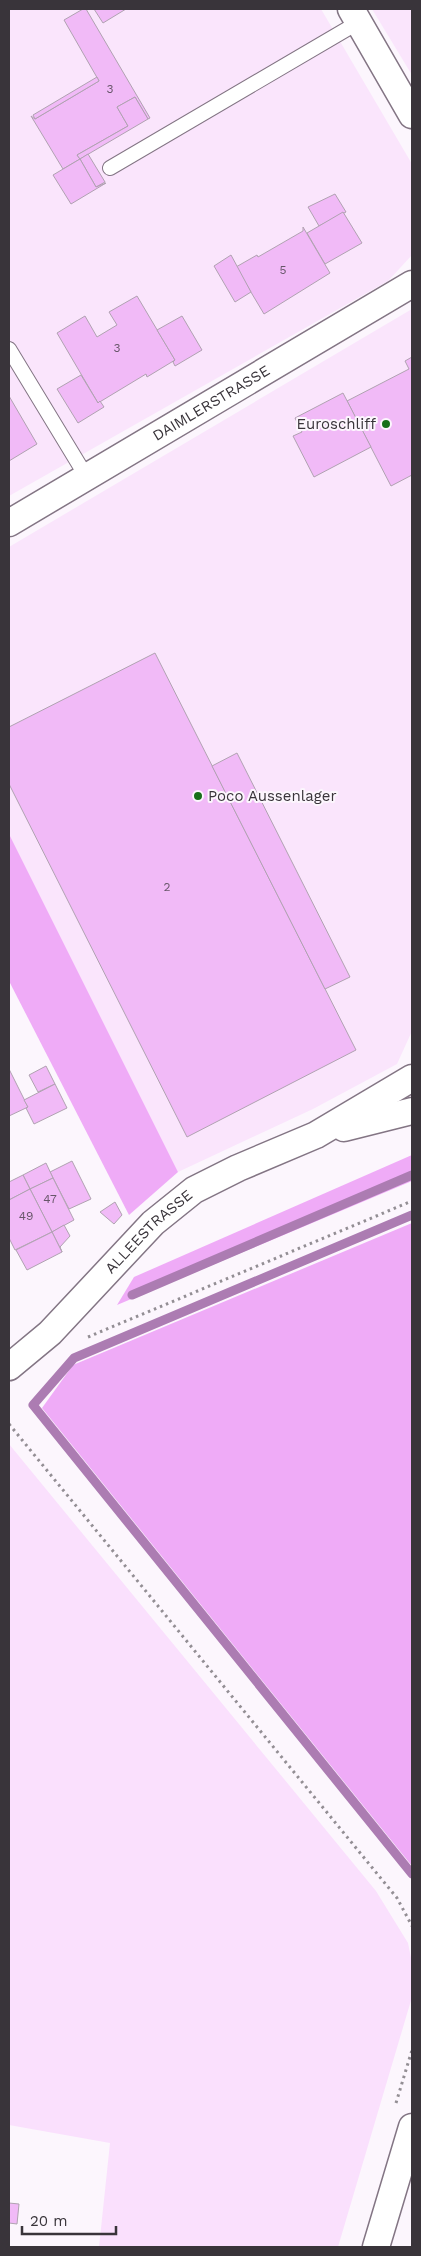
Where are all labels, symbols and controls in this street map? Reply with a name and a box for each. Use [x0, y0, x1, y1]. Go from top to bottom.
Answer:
house number: 3 [107, 82, 114, 96]
house number: 5 [280, 263, 287, 277]
house number: 3 [114, 341, 121, 355]
street label: DAIMLERSTRASSE [149, 361, 273, 445]
place label: Euroschliff [297, 415, 376, 433]
marker: Euroschliff [380, 418, 392, 430]
place label: Poco Aussenlager [208, 787, 337, 805]
marker: Poco Aussenlager [192, 790, 204, 802]
house number: 2 [164, 880, 171, 894]
street label: ALLEESTRASSE [101, 1186, 196, 1277]
house number: 47 [43, 1192, 57, 1206]
house number: 49 [19, 1209, 33, 1223]
scale bar [22, 2204, 116, 2236]
text: 20 m [30, 2212, 68, 2230]

